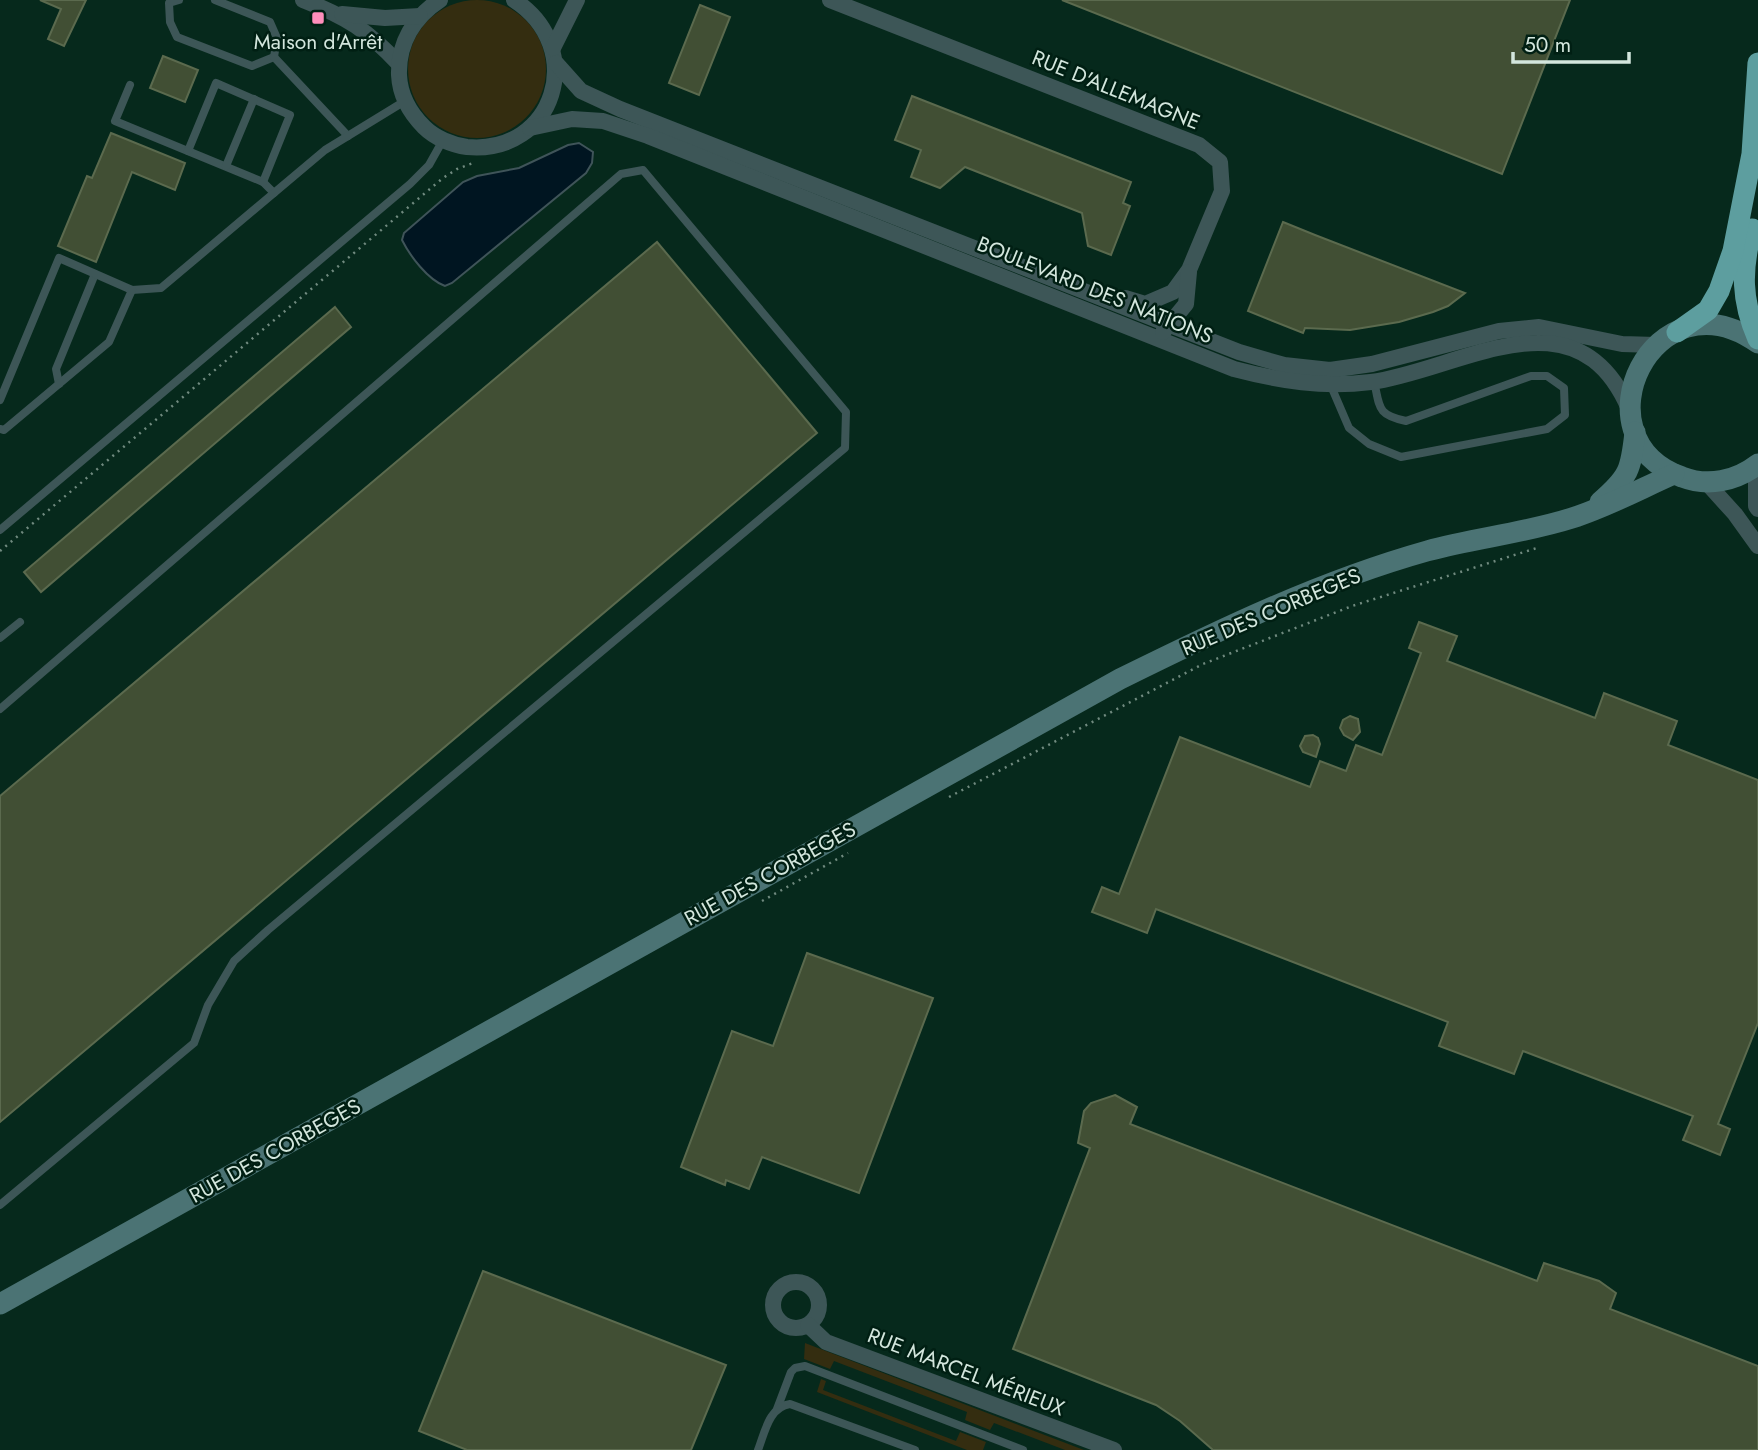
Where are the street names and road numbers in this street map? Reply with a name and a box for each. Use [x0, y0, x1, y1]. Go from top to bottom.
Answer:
street label: RUE D'ALLEMAGNE [1028, 43, 1204, 137]
street label: BOULEVARD DES NATIONS [973, 229, 1217, 351]
street label: RUE DES CORBEGES [1177, 561, 1365, 663]
street label: RUE DES CORBEGES [679, 814, 861, 934]
street label: RUE DES CORBEGES [184, 1091, 366, 1211]
street label: RUE MARCEL MÉRIEUX [863, 1321, 1069, 1424]

